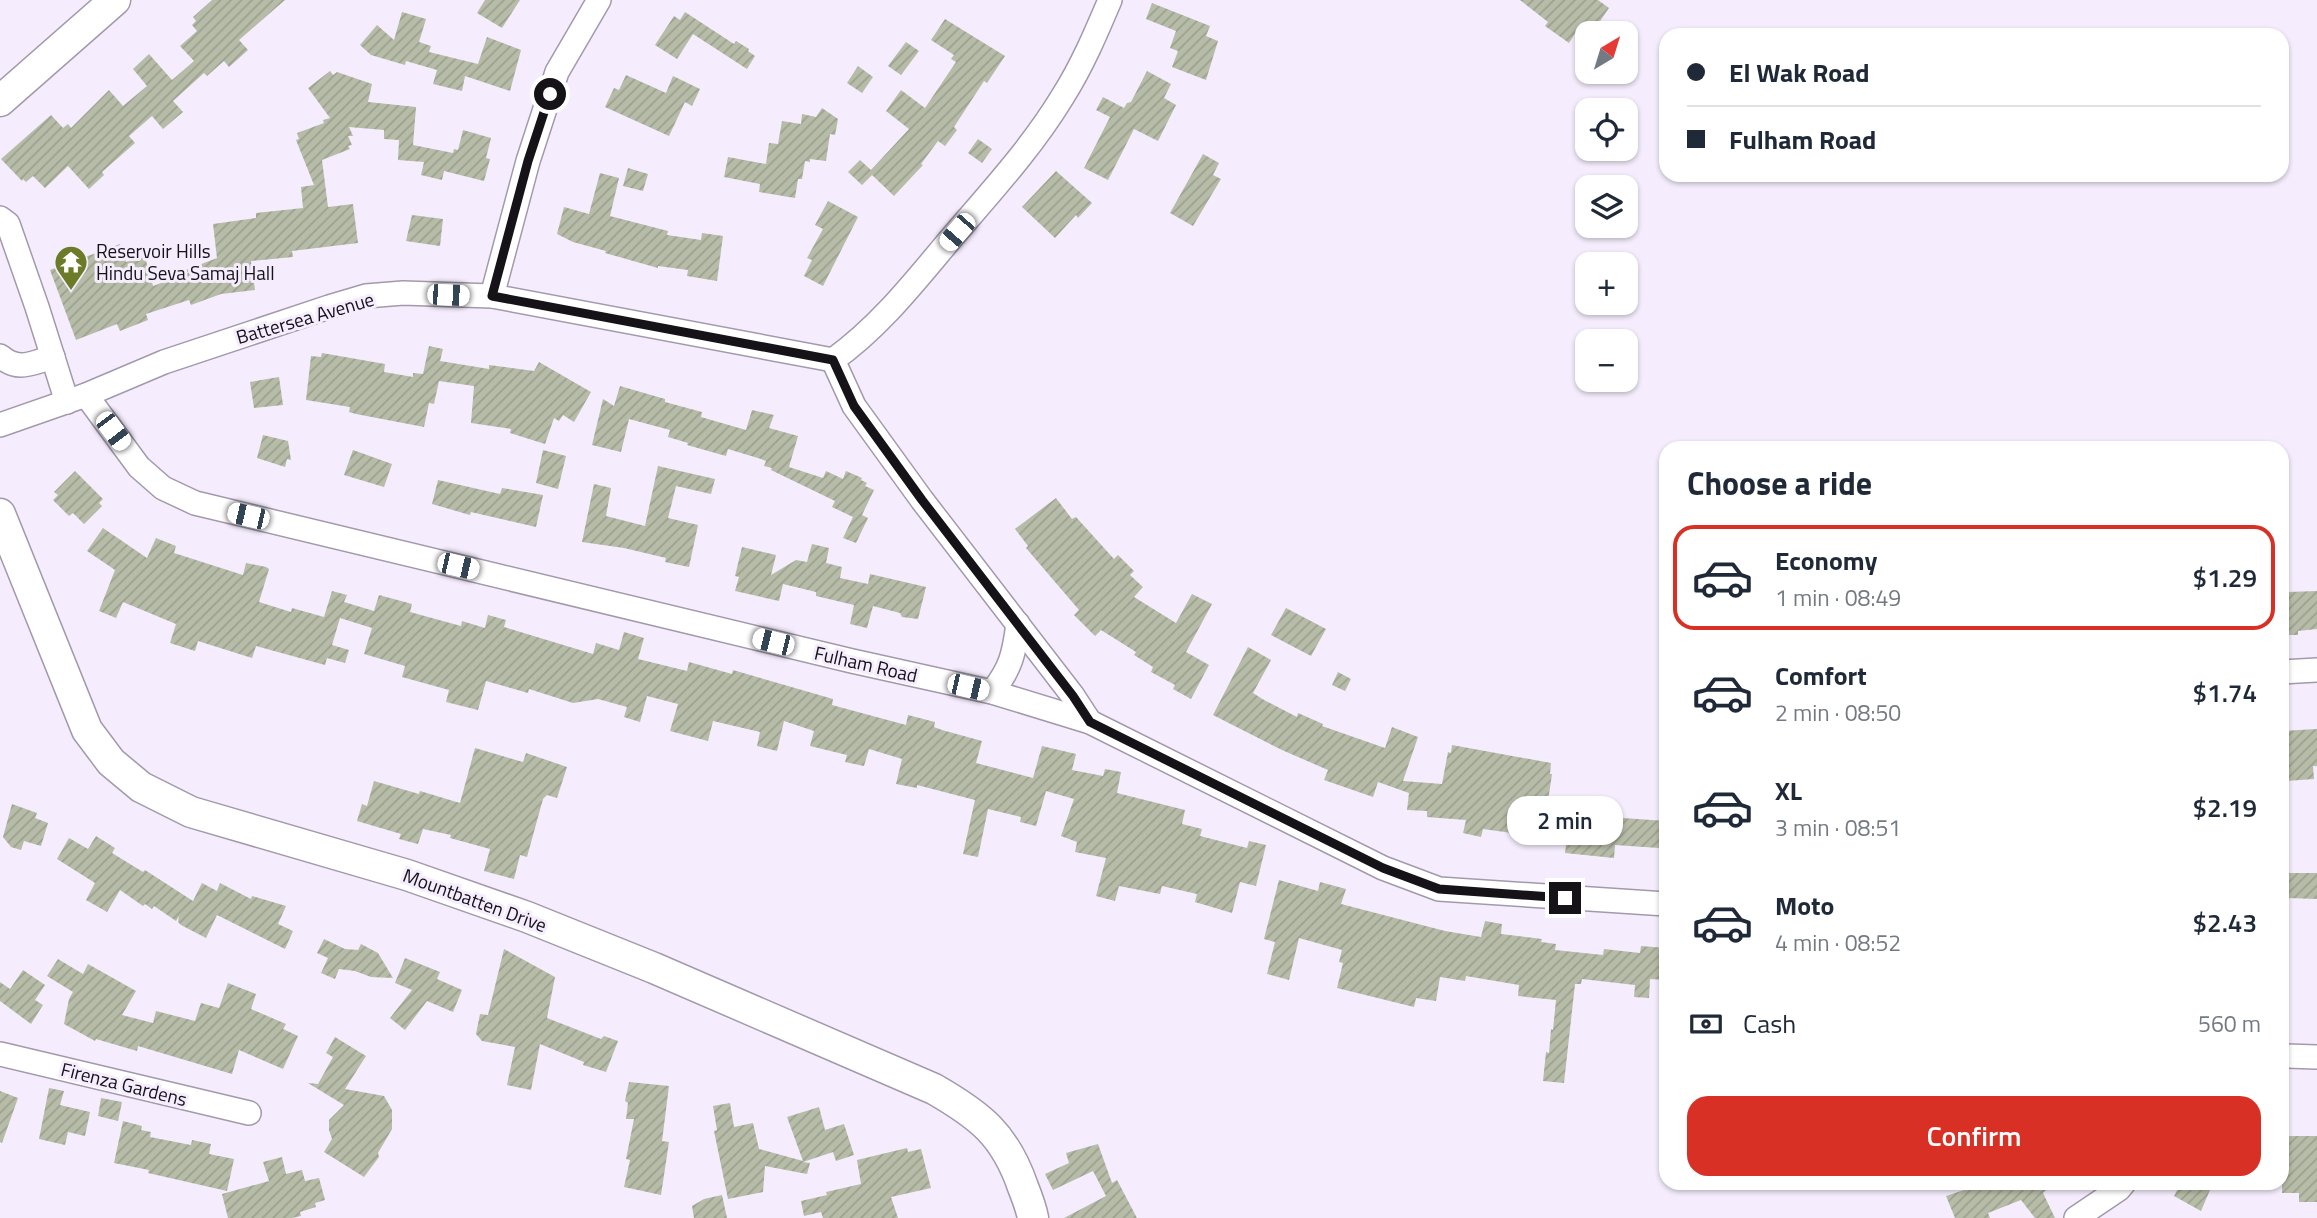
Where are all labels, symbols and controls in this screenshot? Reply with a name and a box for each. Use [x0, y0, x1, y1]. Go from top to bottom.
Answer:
north arrow [1575, 21, 1638, 84]
map controls [1575, 21, 1638, 392]
text: El Wak Road [1729, 53, 1870, 92]
route start [534, 78, 566, 110]
button: locate [1575, 98, 1638, 161]
text: Fulham Road [1729, 120, 1876, 159]
button: layers [1575, 175, 1638, 238]
car [936, 209, 979, 255]
place label: Reservoir Hills Hindu Seva Samaj Hall [96, 236, 275, 287]
temple icon: Reservoir Hills Hindu Seva Samaj Hall [52, 243, 90, 292]
button: + [1575, 252, 1638, 315]
street label: Battersea Avenue [232, 284, 377, 351]
car [427, 284, 470, 306]
button: − [1575, 329, 1638, 392]
car [92, 408, 135, 454]
text: Choose a ride [1687, 459, 1872, 507]
car [226, 501, 271, 531]
text: Economy [1775, 541, 1877, 580]
icon: car [1691, 546, 1754, 609]
car [436, 551, 481, 581]
text: $1.29 [2193, 558, 2257, 597]
text: 1 min · 08:49 [1775, 580, 1901, 615]
car [751, 627, 796, 657]
street label: Fulham Road [812, 638, 921, 689]
text: Comfort [1775, 656, 1867, 695]
icon: car [1691, 661, 1754, 724]
car [946, 672, 991, 702]
text: $1.74 [2193, 673, 2257, 712]
text: 2 min · 08:50 [1775, 695, 1901, 730]
text: XL [1775, 771, 1802, 810]
icon: car [1691, 776, 1754, 839]
text: $2.19 [2193, 788, 2257, 827]
callout: 2 min [1507, 796, 1623, 846]
text: 2 min [1537, 803, 1593, 838]
text: 3 min · 08:51 [1775, 810, 1901, 845]
street label: Mountbatten Drive [399, 860, 551, 939]
route end [1549, 882, 1581, 914]
text: Moto [1775, 886, 1834, 925]
icon: car [1691, 891, 1754, 954]
text: $2.43 [2193, 903, 2257, 942]
text: 4 min · 08:52 [1775, 925, 1901, 960]
text: Cash [1743, 1004, 1796, 1043]
icon: cash [1687, 1005, 1725, 1043]
text: 560 m [2198, 1006, 2261, 1041]
street label: Firenza Gardens [58, 1054, 190, 1113]
button: Confirm [1687, 1096, 2261, 1176]

